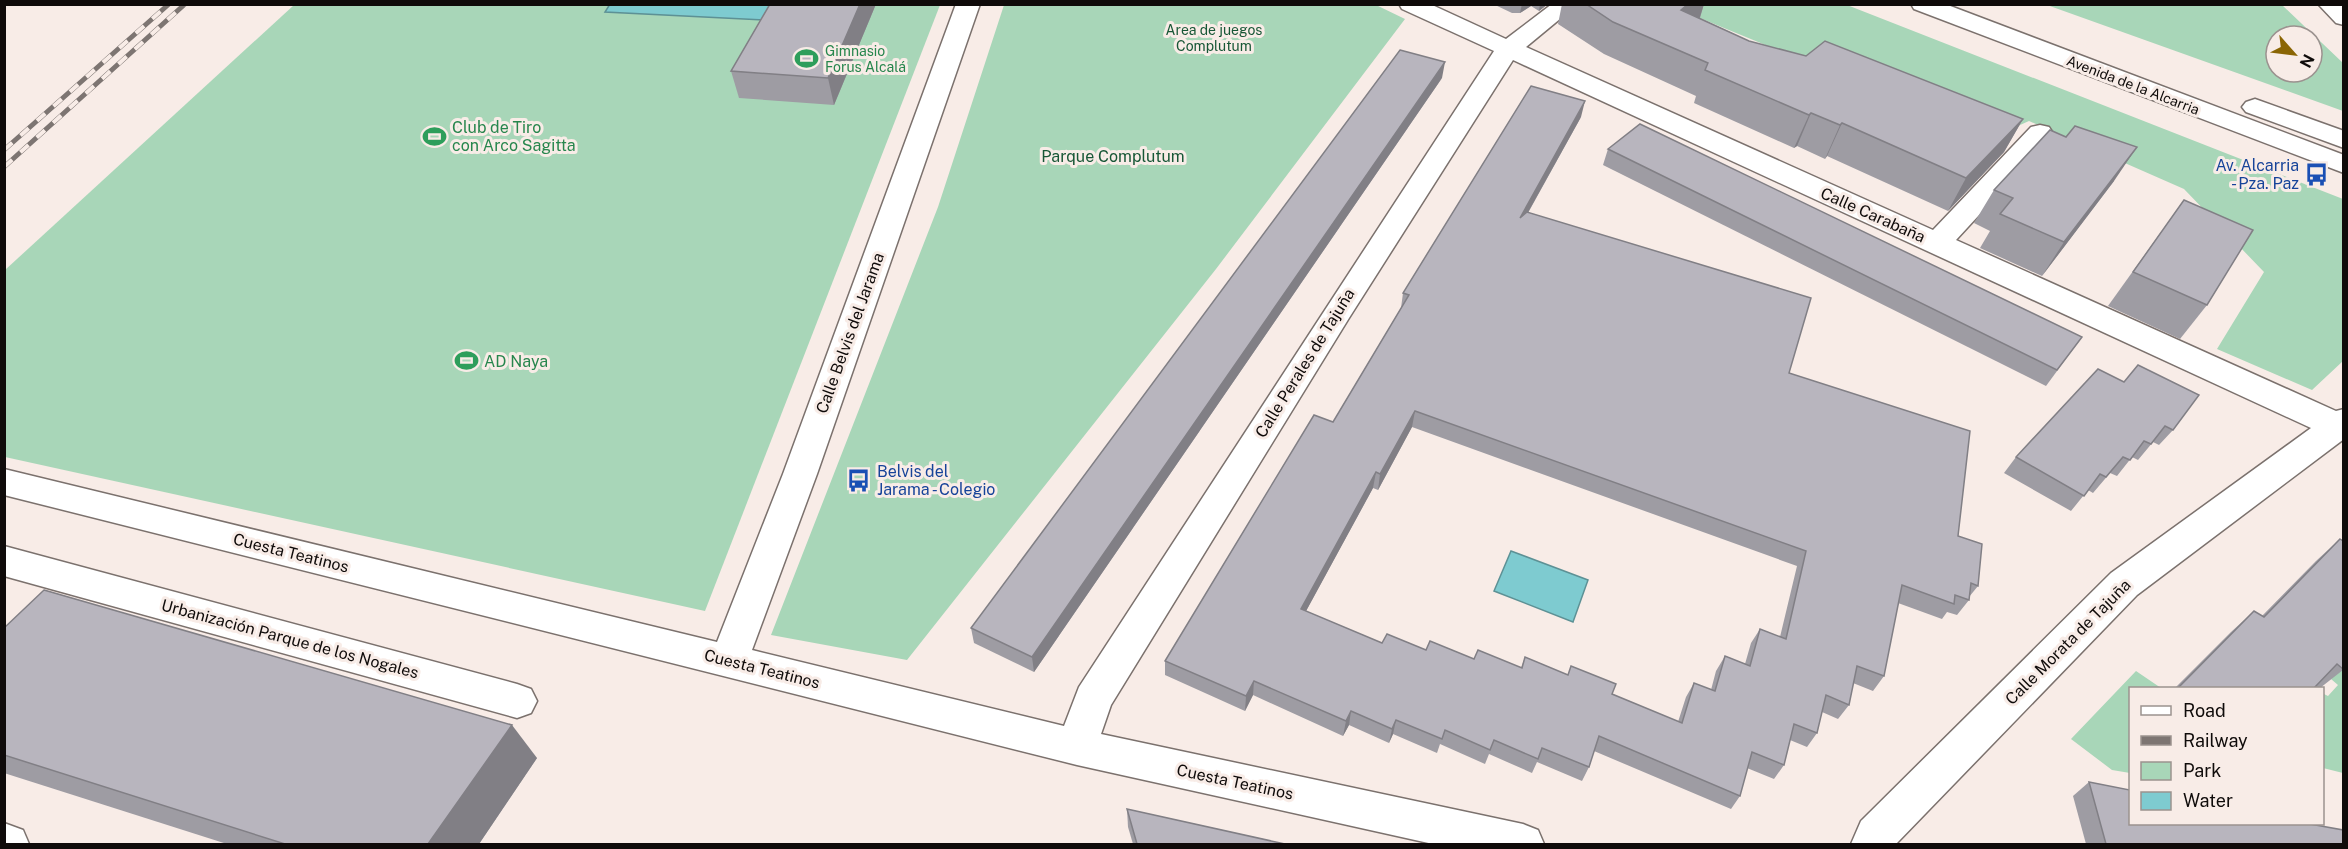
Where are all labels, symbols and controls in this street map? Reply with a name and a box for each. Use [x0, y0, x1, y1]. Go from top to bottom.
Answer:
park label: Area de juegos Complutum [1166, 22, 1262, 54]
north arrow [2264, 24, 2324, 84]
place label: Gimnasio Forus Alcalá [825, 43, 906, 75]
sports icon: Gimnasio Forus Alcalá [794, 46, 820, 72]
text: N [2295, 51, 2318, 71]
street label: Avenida de la Alcarria [2064, 52, 2202, 118]
place label: Club de Tiro con Arco Sagitta [452, 118, 576, 155]
sports icon: Club de Tiro con Arco Sagitta [421, 123, 447, 149]
park label: Parque Complutum [1041, 147, 1185, 166]
place label: Av. Alcarria - Pza. Paz [2215, 156, 2299, 193]
bus stop icon: Av. Alcarria - Pza. Paz [2304, 161, 2330, 187]
street label: Calle Carabaña [1818, 183, 1928, 247]
street label: Calle Belvis del Jarama [812, 250, 888, 416]
street label: Calle Perales de Tajuña [1251, 285, 1359, 441]
sports icon: AD Naya [453, 348, 479, 374]
place label: AD Naya [484, 352, 548, 371]
place label: Belvis del Jarama - Colegio [877, 462, 995, 499]
bus stop icon: Belvis del Jarama - Colegio [846, 467, 872, 493]
street label: Cuesta Teatinos [231, 529, 351, 577]
street label: Calle Morata de Tajuña [2001, 575, 2135, 709]
street label: Urbanización Parque de los Nogales [159, 595, 421, 683]
street label: Cuesta Teatinos [702, 645, 822, 693]
legend [2129, 687, 2324, 825]
text: Road [2183, 700, 2226, 721]
text: Railway [2183, 730, 2248, 751]
street label: Cuesta Teatinos [1175, 760, 1295, 804]
text: Park [2183, 760, 2221, 781]
text: Water [2183, 790, 2233, 811]

